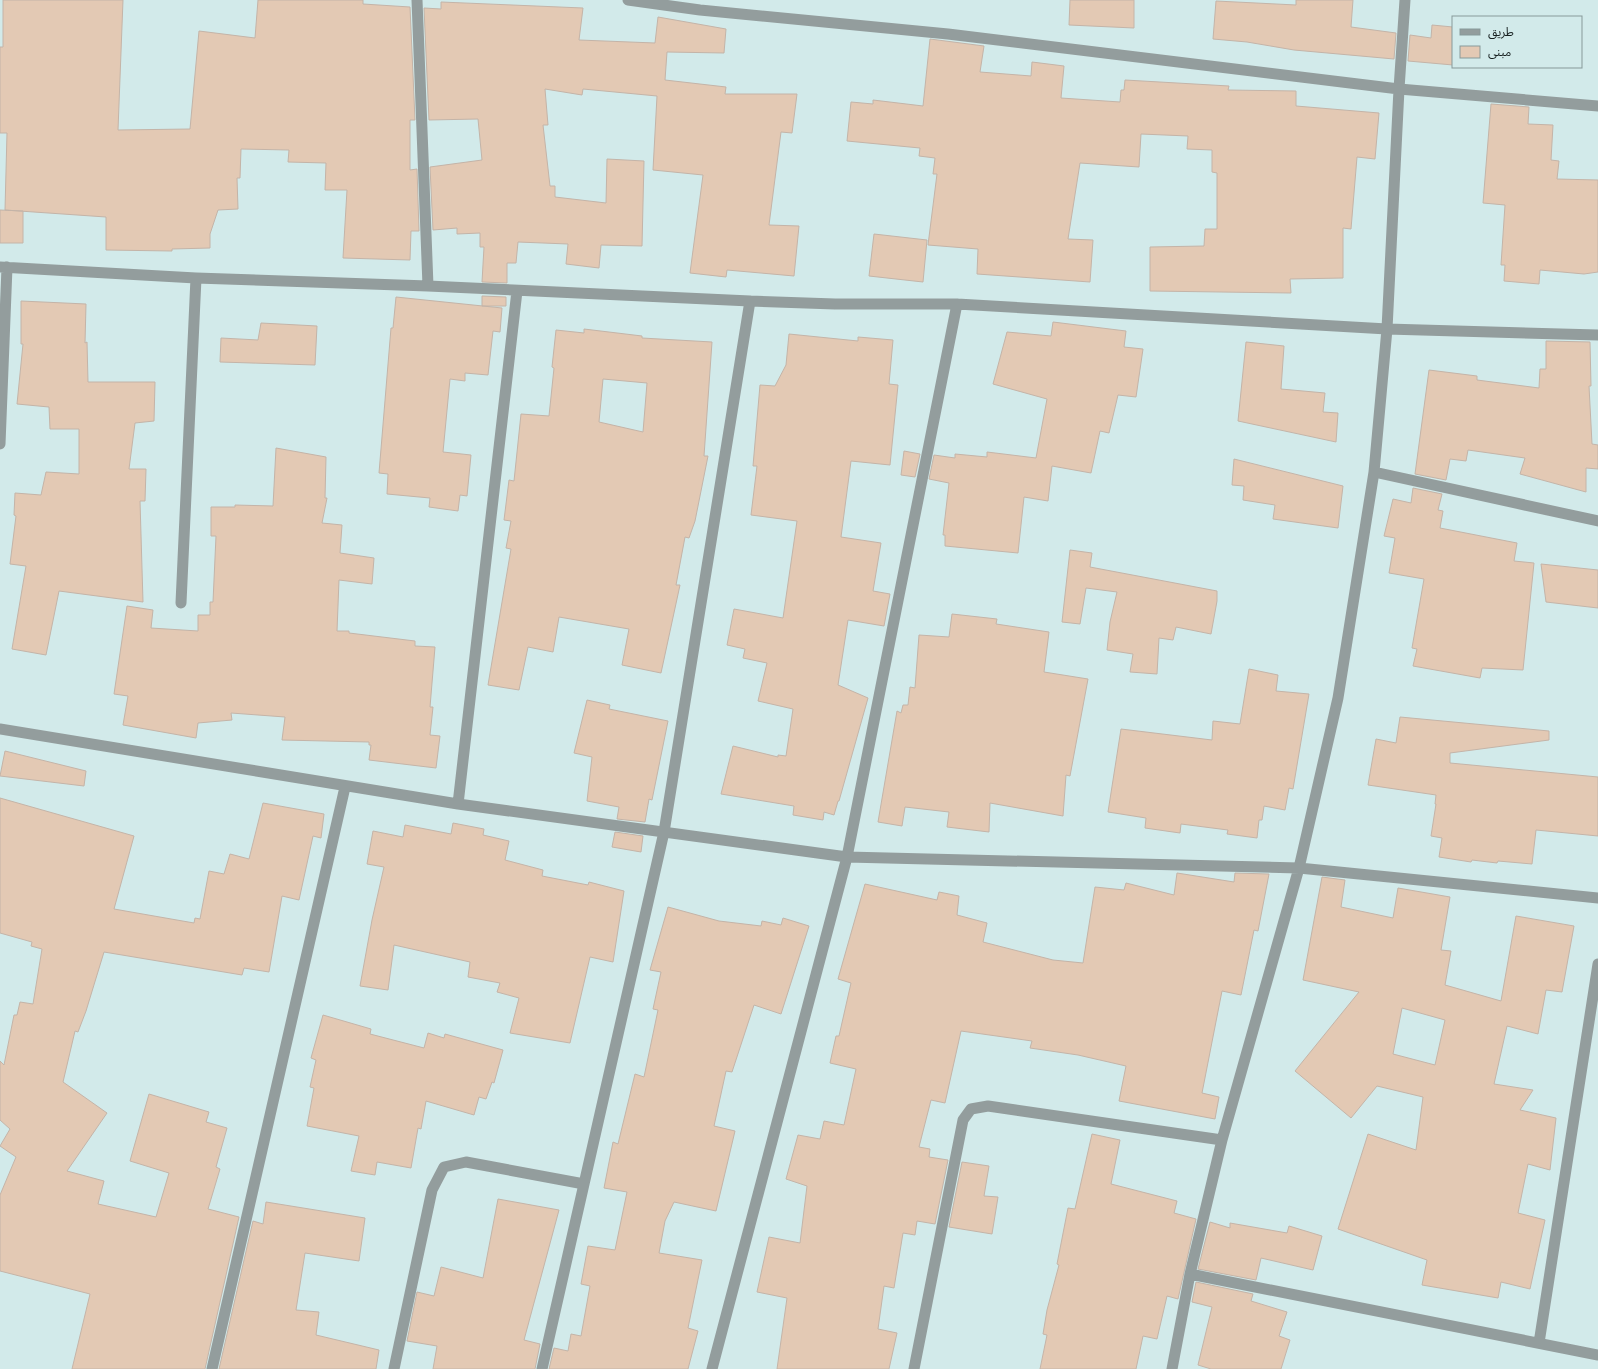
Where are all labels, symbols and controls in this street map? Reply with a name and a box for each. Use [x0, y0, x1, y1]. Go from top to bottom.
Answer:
legend [1452, 16, 1582, 68]
text: طريق [1488, 24, 1514, 40]
text: مبنى [1488, 44, 1511, 59]

